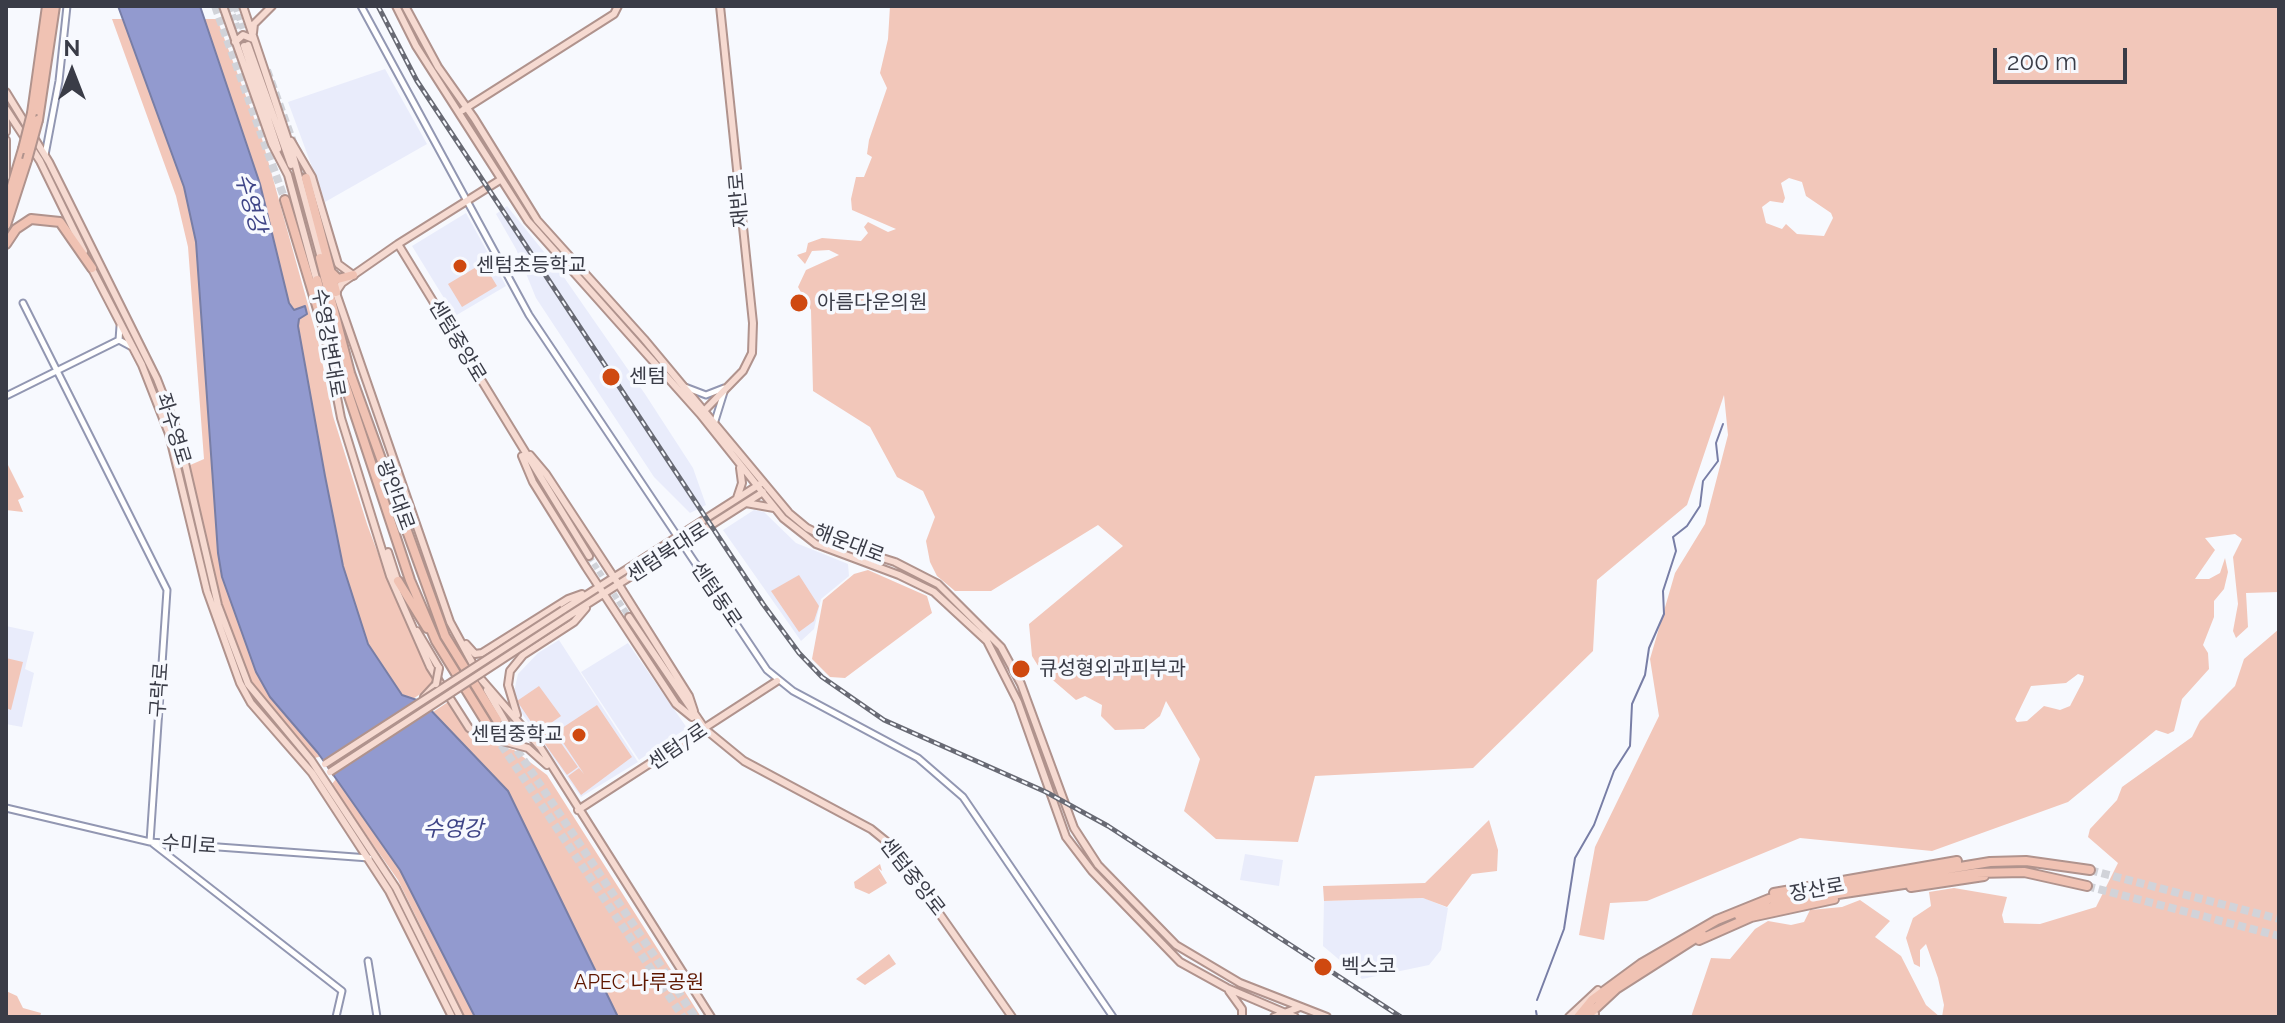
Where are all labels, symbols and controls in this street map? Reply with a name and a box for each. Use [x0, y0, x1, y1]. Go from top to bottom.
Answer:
north arrow [32, 32, 112, 112]
scale bar [1997, 32, 2131, 82]
text: N [64, 35, 80, 61]
text: 200 m [2007, 47, 2077, 76]
water label: 수영강 [229, 170, 271, 236]
street label: 재반로 [725, 171, 753, 229]
place label: 센텀초등학교 [476, 254, 586, 278]
marker: 센텀초등학교 [451, 257, 469, 275]
street label: 수영강변대로 [307, 287, 349, 399]
place label: 아름다운의원 [817, 291, 927, 315]
marker: 아름다운의원 [788, 292, 810, 314]
street label: 센텀중앙로 [423, 295, 491, 387]
place label: 센텀 [629, 365, 666, 389]
marker: 센텀 [600, 366, 622, 388]
street label: 좌수영로 [151, 390, 195, 468]
street label: 광안대로 [371, 456, 419, 534]
street label: 센텀북대로 [623, 518, 713, 588]
street label: 해운대로 [810, 520, 888, 568]
street label: 센텀동로 [685, 558, 747, 632]
place label: 큐성형외과피부과 [1039, 657, 1186, 681]
marker: 큐성형외과피부과 [1010, 658, 1032, 680]
street label: 구락로 [146, 662, 174, 718]
street label: 센텀7로 [644, 719, 712, 775]
place label: 센텀중학교 [471, 723, 563, 747]
marker: 센텀중학교 [570, 726, 588, 744]
water label: 수영강 [423, 816, 483, 842]
street label: 수미로 [161, 831, 217, 859]
street label: 센텀중앙로 [874, 833, 950, 921]
street label: 장산로 [1788, 873, 1846, 907]
place label: 벡스코 [1341, 955, 1396, 979]
marker: 벡스코 [1312, 956, 1334, 978]
park label: APEC 나루공원 [574, 971, 704, 995]

